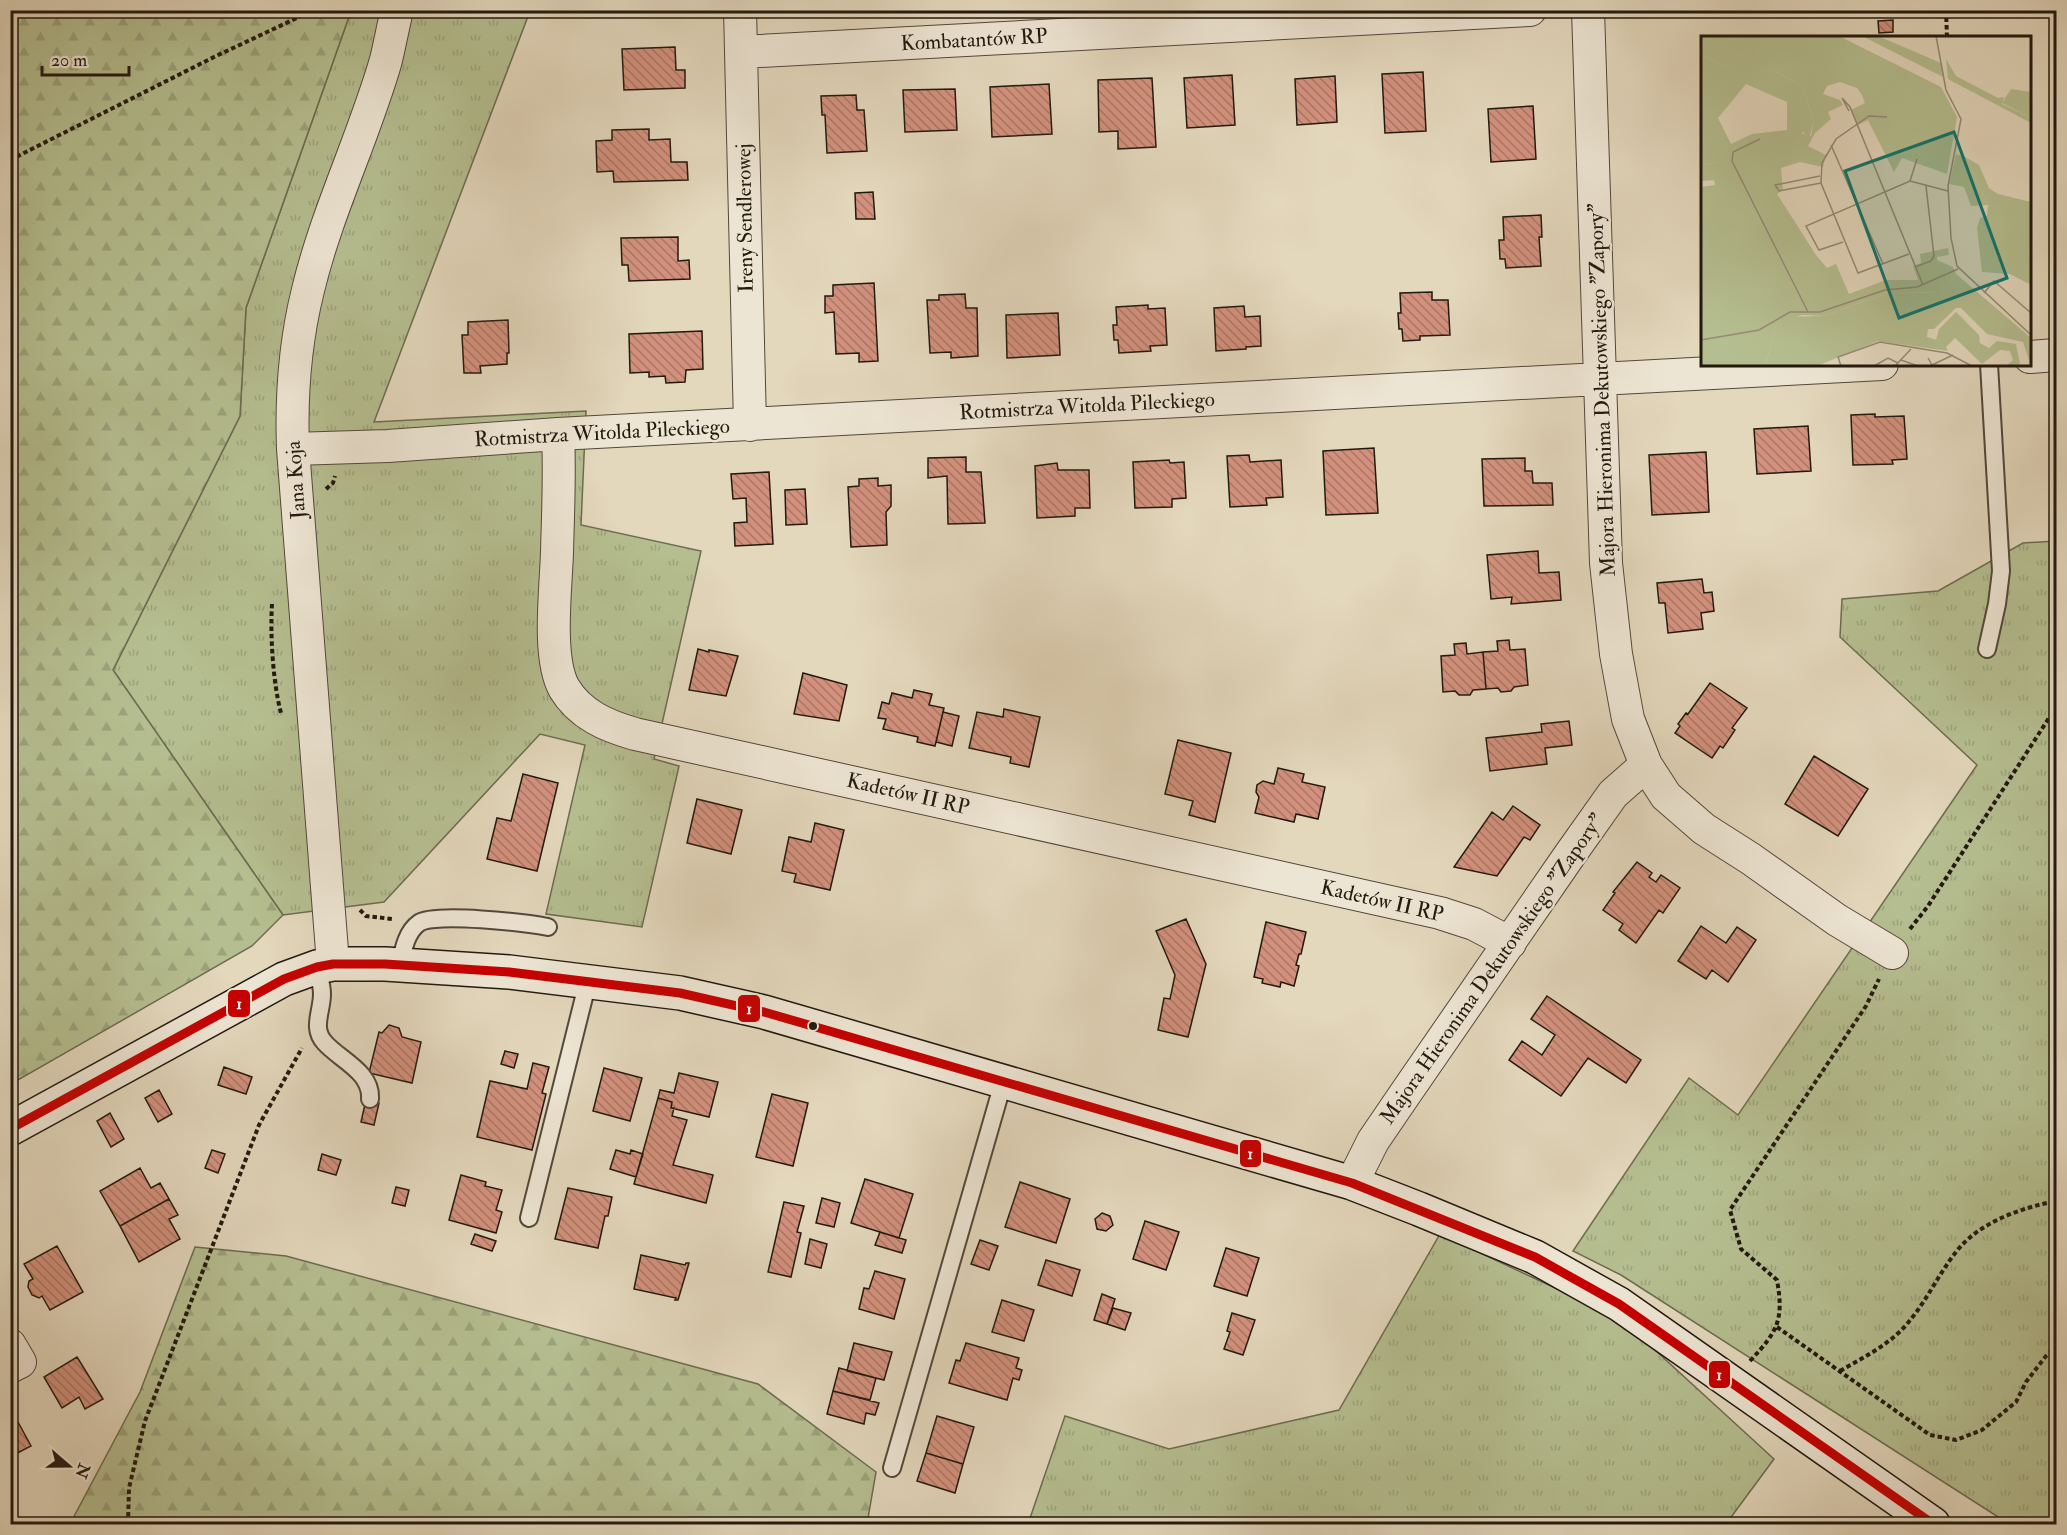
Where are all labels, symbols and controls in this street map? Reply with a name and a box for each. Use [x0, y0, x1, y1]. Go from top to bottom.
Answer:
street label: Kombatantów RP [900, 23, 1048, 57]
inset map [1701, 36, 2031, 366]
scale bar [42, 39, 129, 77]
text: 20 m [51, 49, 87, 72]
street label: Ireny Sendlerowej [730, 143, 760, 293]
street label: Majora Hieronima Dekutowskiego "Zapory" [1582, 203, 1622, 577]
street label: Rotmistrza Witolda Pileckiego [958, 386, 1216, 426]
street label: Rotmistrza Witolda Pileckiego [473, 413, 731, 453]
street label: Jana Koja [280, 440, 312, 521]
street label: Kadetów II RP [844, 767, 972, 821]
street label: Majora Hieronima Dekutowskiego "Zapory" [1374, 808, 1610, 1130]
street label: Kadetów II RP [1318, 874, 1446, 928]
line badge: 1 [227, 989, 251, 1018]
text: 1 [236, 994, 242, 1014]
line badge: 1 [737, 994, 761, 1023]
text: 1 [746, 999, 752, 1019]
unlabelled marker [807, 1020, 819, 1032]
line badge: 1 [1239, 1139, 1262, 1168]
text: 1 [1247, 1144, 1253, 1164]
line badge: 1 [1708, 1360, 1731, 1389]
text: 1 [1716, 1365, 1722, 1385]
north arrow [39, 1436, 99, 1496]
text: N [70, 1460, 94, 1482]

